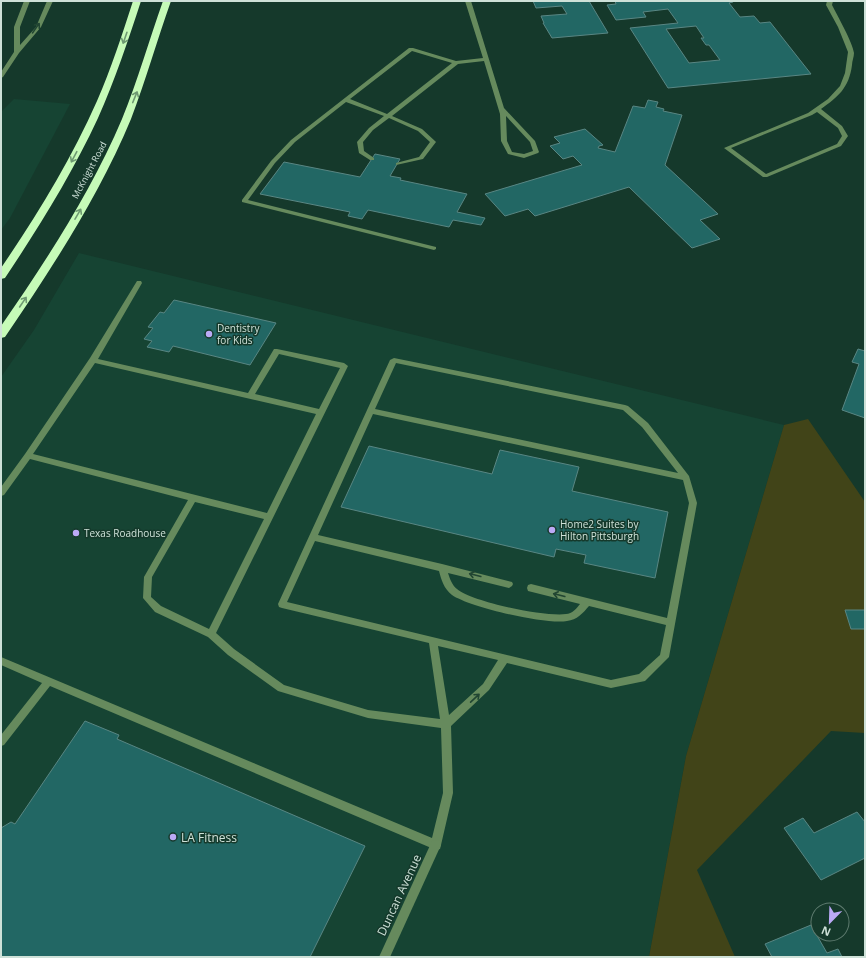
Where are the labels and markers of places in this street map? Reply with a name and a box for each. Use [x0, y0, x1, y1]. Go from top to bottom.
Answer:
place label: Dentistry for Kids [217, 321, 261, 347]
marker: Dentistry for Kids [204, 329, 214, 339]
place label: Home2 Suites by Hilton Pittsburgh [560, 517, 639, 543]
marker: Home2 Suites by Hilton Pittsburgh [547, 525, 557, 535]
place label: Texas Roadhouse [84, 526, 166, 540]
marker: Texas Roadhouse [71, 528, 81, 538]
place label: LA Fitness [181, 829, 237, 846]
marker: LA Fitness [168, 832, 178, 842]

